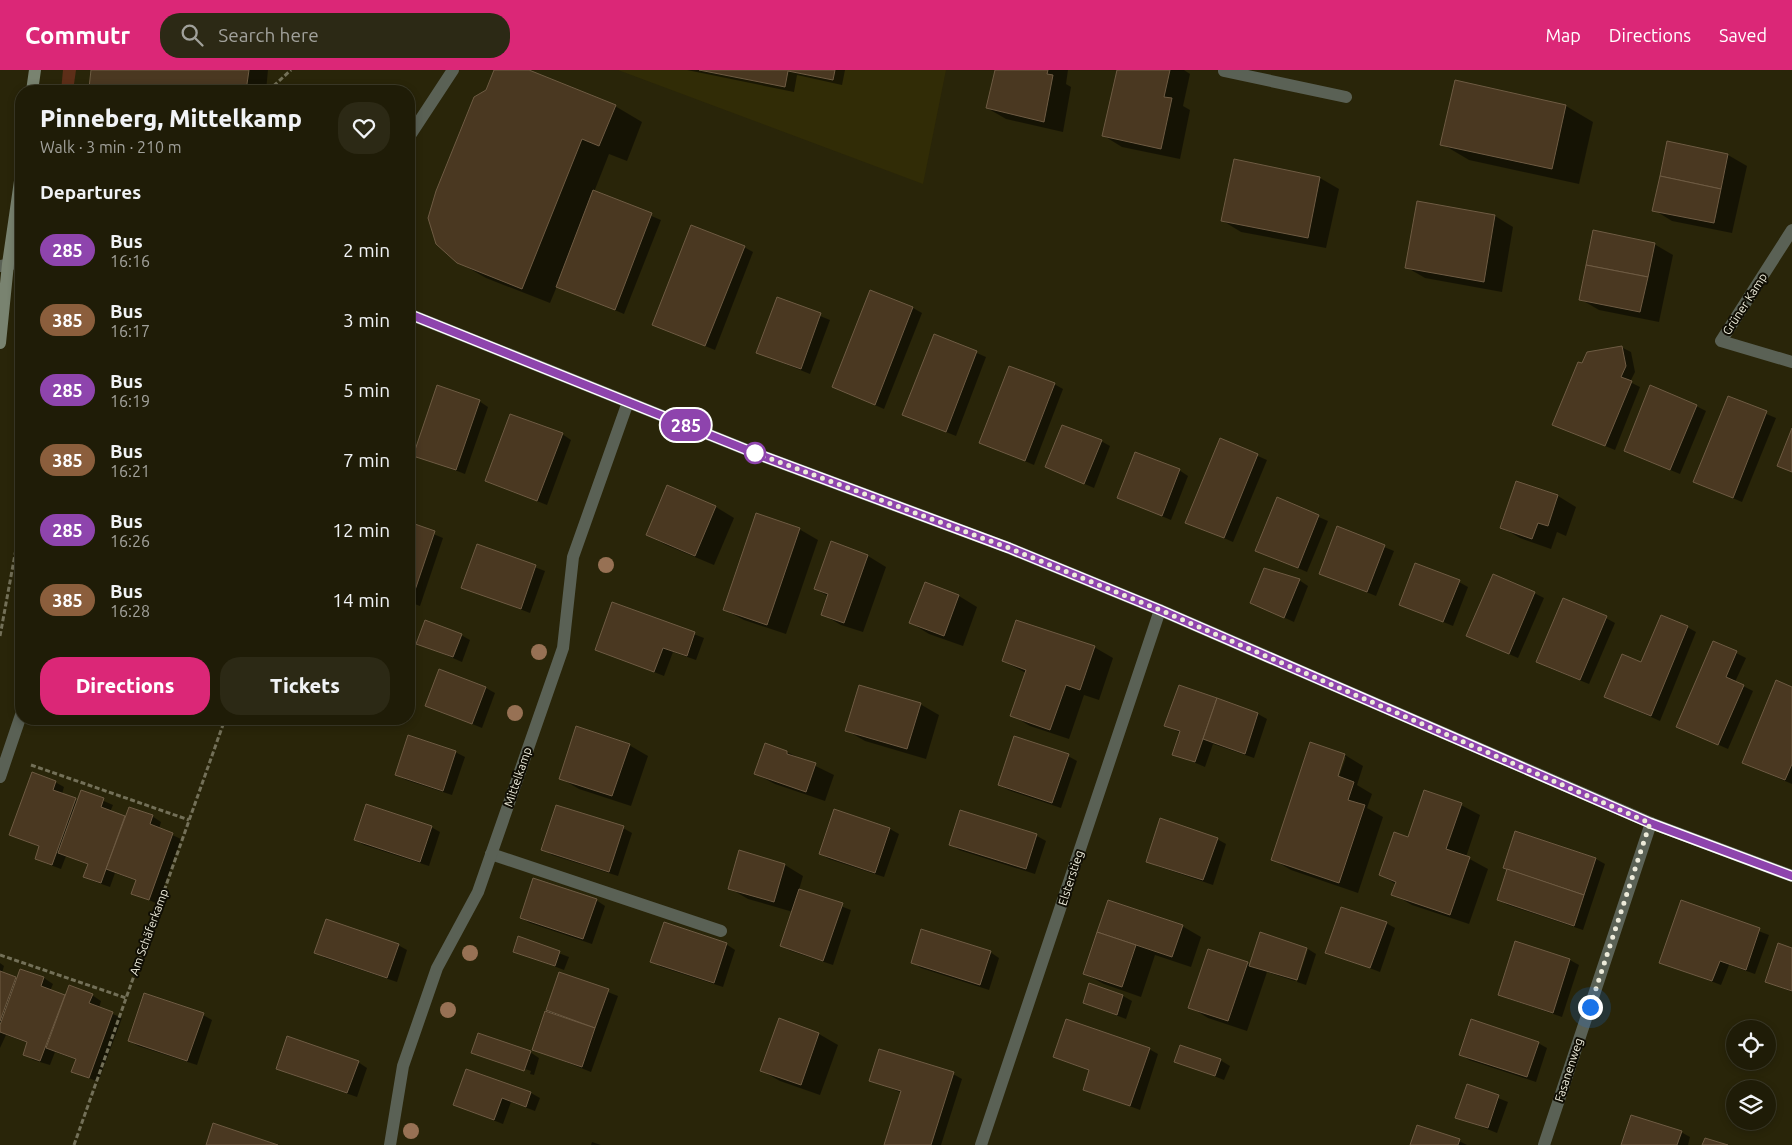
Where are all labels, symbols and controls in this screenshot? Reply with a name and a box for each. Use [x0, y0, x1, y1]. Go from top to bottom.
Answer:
search box [160, 13, 510, 58]
icon: search [178, 21, 206, 49]
text: Commutr [25, 22, 130, 49]
text: Search here [218, 24, 319, 46]
text: Map [1545, 25, 1581, 45]
text: Directions [1609, 25, 1691, 45]
text: Saved [1719, 25, 1767, 45]
button: heart [338, 102, 390, 154]
text: Pinneberg, Mittelkamp [40, 105, 302, 132]
text: Walk · 3 min · 210 m [40, 138, 182, 156]
text: Departures [40, 181, 141, 203]
text: Bus [110, 230, 143, 252]
text: 2 min [343, 239, 390, 261]
text: 285 [52, 240, 83, 260]
text: 16:16 [110, 252, 150, 270]
street label: Grüner Kamp [1720, 270, 1769, 337]
text: Bus [110, 300, 143, 322]
text: 3 min [343, 309, 390, 331]
text: 385 [52, 310, 83, 330]
text: 16:17 [110, 322, 150, 340]
text: Bus [110, 370, 143, 392]
text: 5 min [343, 379, 390, 401]
text: 285 [52, 380, 83, 400]
text: 16:19 [110, 392, 150, 410]
line badge: 285 [657, 409, 715, 441]
text: 285 [671, 415, 701, 435]
text: Bus [110, 440, 143, 462]
unlabelled marker [744, 442, 766, 464]
text: 7 min [343, 449, 390, 471]
text: 385 [52, 450, 83, 470]
text: 16:21 [110, 462, 150, 480]
text: Bus [110, 510, 143, 532]
text: 12 min [332, 519, 390, 541]
text: 285 [52, 520, 83, 540]
text: 16:26 [110, 532, 150, 550]
text: Bus [110, 580, 143, 602]
text: 14 min [332, 589, 390, 611]
text: 385 [52, 590, 83, 610]
text: 16:28 [110, 602, 150, 620]
button: Directions [40, 657, 210, 715]
button: Tickets [220, 657, 390, 715]
street label: Mittelkamp [501, 745, 534, 808]
street label: Elsterstieg [1055, 849, 1086, 907]
street label: Am Schäferkamp [127, 887, 170, 977]
your location [1578, 995, 1603, 1020]
map controls [1726, 1020, 1776, 1130]
button: locate [1726, 1020, 1776, 1070]
street label: Fasanenweg [1552, 1036, 1585, 1103]
button: layers [1726, 1080, 1776, 1130]

